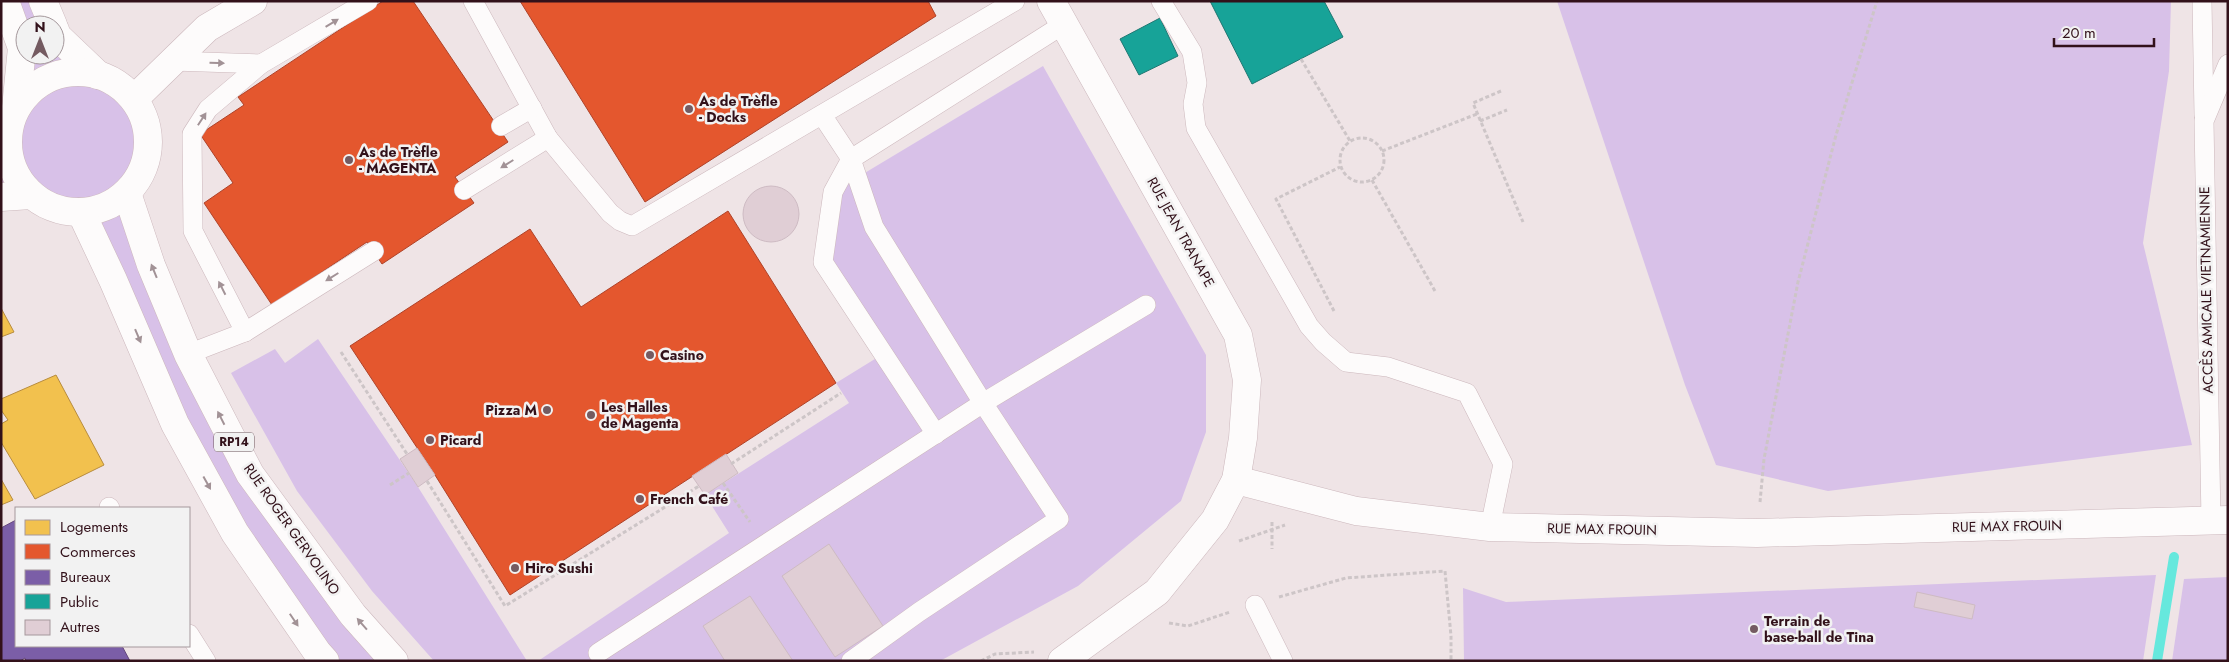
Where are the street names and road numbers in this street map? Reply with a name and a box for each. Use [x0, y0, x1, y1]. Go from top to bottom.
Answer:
street label: RUE JEAN TRANAPE [1142, 173, 1220, 291]
street label: ACCÈS AMICALE VIETNAMIENNE [2194, 186, 2218, 394]
road number: RP14 [214, 432, 254, 452]
street label: RUE ROGER GERVOLINO [239, 459, 345, 599]
street label: RUE MAX FROUIN [1952, 515, 2062, 537]
street label: RUE MAX FROUIN [1547, 518, 1657, 540]

